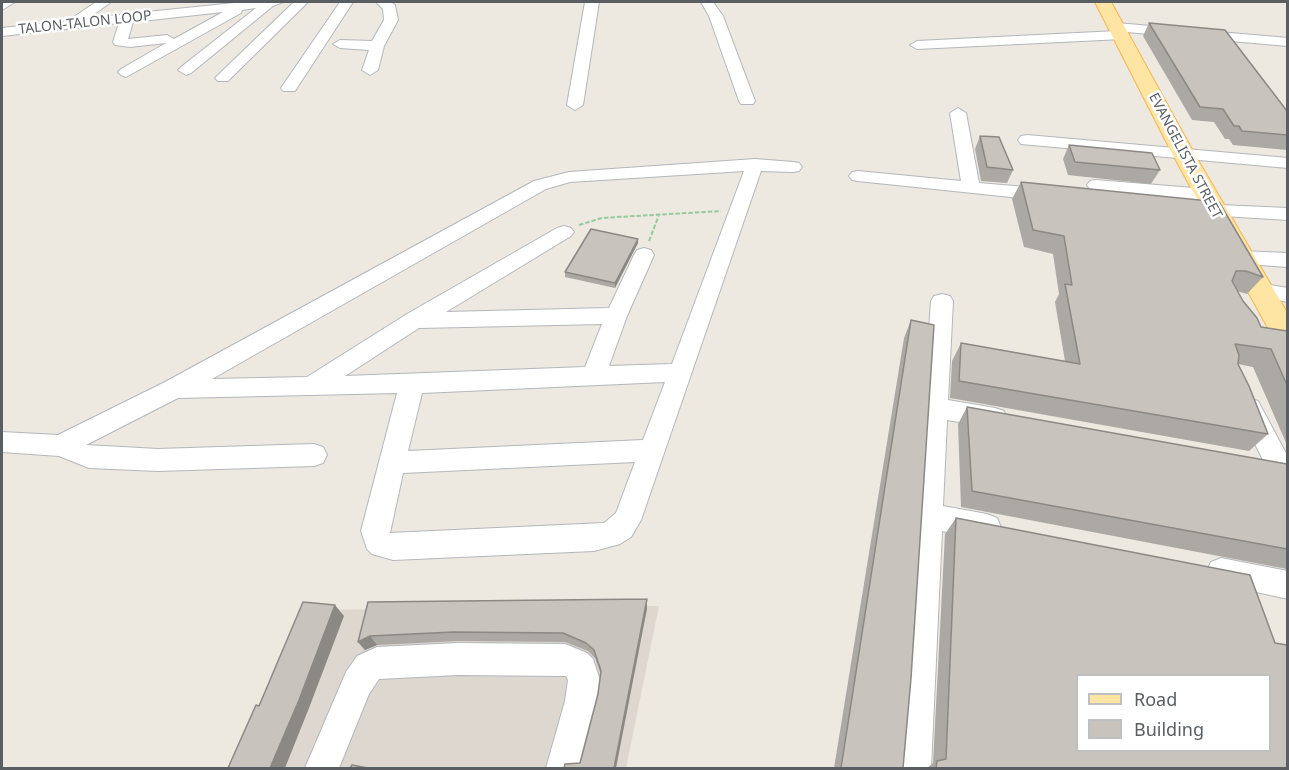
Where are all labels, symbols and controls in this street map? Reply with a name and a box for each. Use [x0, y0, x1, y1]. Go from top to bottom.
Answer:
street label: TALON-TALON LOOP [18, 8, 152, 38]
street label: EVANGELISTA STREET [1145, 90, 1225, 222]
legend [1076, 674, 1271, 752]
text: Road [1134, 687, 1177, 711]
text: Building [1134, 717, 1204, 741]

